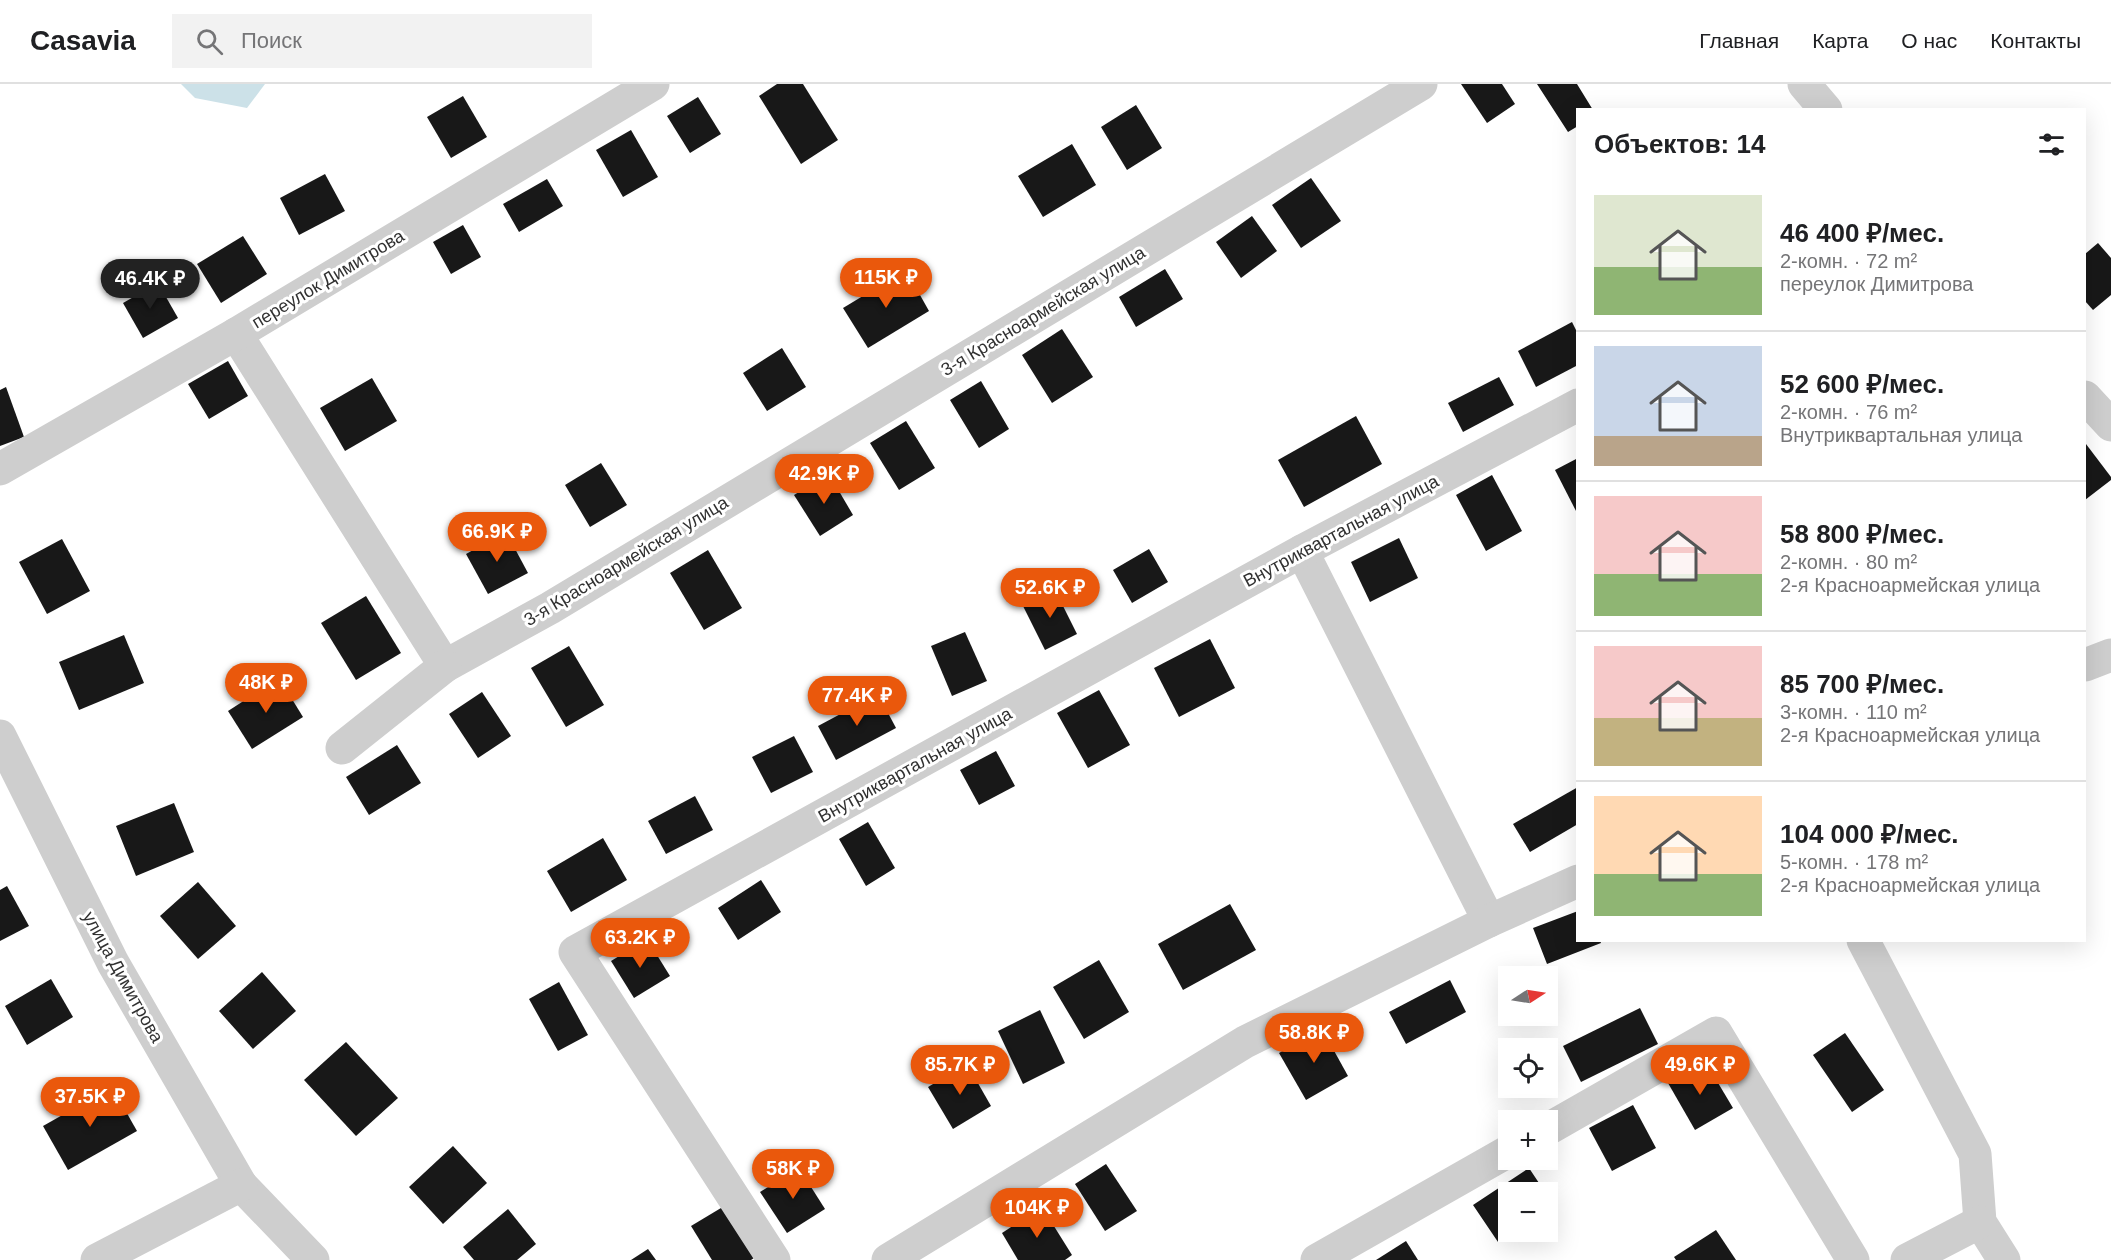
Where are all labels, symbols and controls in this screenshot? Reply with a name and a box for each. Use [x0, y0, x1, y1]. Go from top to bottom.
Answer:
search box [172, 14, 592, 68]
text: Casavia [30, 25, 136, 56]
icon: search [193, 25, 226, 58]
text: Поиск [241, 28, 302, 53]
text: Главная [1699, 29, 1779, 52]
text: Карта [1812, 29, 1868, 52]
text: О нас [1901, 29, 1957, 52]
text: Контакты [1990, 29, 2081, 52]
icon: filters [2035, 128, 2068, 161]
text: Объектов: 14 [1594, 129, 1765, 159]
text: 46 400 ₽/мес. [1780, 218, 1944, 248]
icon: home [1642, 219, 1714, 291]
street label: переулок Димитрова [248, 225, 409, 332]
street label: 3-я Красноармейская улица [937, 242, 1149, 380]
text: 2-комн. · 72 m² [1780, 250, 1917, 272]
pin: 115K ₽ [837, 258, 935, 309]
pin: 46.4K ₽ [95, 259, 205, 310]
text: 115K ₽ [854, 266, 918, 288]
text: 46.4K ₽ [115, 267, 185, 289]
text: переулок Димитрова [1780, 273, 1973, 295]
text: 52 600 ₽/мес. [1780, 369, 1944, 399]
icon: home [1642, 370, 1714, 442]
text: 2-комн. · 76 m² [1780, 401, 1917, 423]
text: Внутриквартальная улица [1780, 424, 2022, 446]
pin: 42.9K ₽ [769, 454, 879, 505]
text: 42.9K ₽ [789, 462, 859, 484]
street label: Внутриквартальная улица [1240, 470, 1443, 591]
street label: 3-я Красноармейская улица [520, 492, 732, 630]
pin: 66.9K ₽ [442, 512, 552, 563]
text: 58 800 ₽/мес. [1780, 519, 1944, 549]
text: 66.9K ₽ [462, 520, 532, 542]
icon: home [1642, 520, 1714, 592]
text: 2-комн. · 80 m² [1780, 551, 1917, 573]
pin: 52.6K ₽ [995, 568, 1105, 619]
text: 2-я Красноармейская улица [1780, 574, 2040, 596]
text: 52.6K ₽ [1015, 576, 1085, 598]
pin: 48K ₽ [224, 663, 308, 714]
text: 85 700 ₽/мес. [1780, 669, 1944, 699]
icon: home [1642, 670, 1714, 742]
text: 48K ₽ [239, 671, 293, 693]
pin: 77.4K ₽ [802, 676, 912, 727]
text: 77.4K ₽ [822, 684, 892, 706]
text: 3-комн. · 110 m² [1780, 701, 1927, 723]
street label: Внутриквартальная улица [815, 703, 1016, 827]
text: 2-я Красноармейская улица [1780, 724, 2040, 746]
text: 104 000 ₽/мес. [1780, 819, 1959, 849]
icon: home [1642, 820, 1714, 892]
text: 5-комн. · 178 m² [1780, 851, 1928, 873]
text: 2-я Красноармейская улица [1780, 874, 2040, 896]
street label: улица Димитрова [79, 908, 168, 1047]
pin: 63.2K ₽ [585, 918, 695, 969]
text: 63.2K ₽ [605, 926, 675, 948]
north arrow [1498, 966, 1558, 1026]
map controls [1498, 966, 1558, 1242]
pin: 58.8K ₽ [1259, 1013, 1369, 1064]
text: 58.8K ₽ [1279, 1021, 1349, 1043]
button: locate [1498, 1038, 1558, 1098]
pin: 85.7K ₽ [905, 1045, 1015, 1096]
pin: 49.6K ₽ [1645, 1045, 1755, 1096]
text: 85.7K ₽ [925, 1053, 995, 1075]
text: 49.6K ₽ [1665, 1053, 1735, 1075]
pin: 37.5K ₽ [35, 1077, 145, 1128]
text: 37.5K ₽ [55, 1085, 125, 1107]
button: + [1498, 1110, 1558, 1170]
pin: 58K ₽ [751, 1149, 835, 1200]
text: 58K ₽ [766, 1157, 820, 1179]
button: − [1498, 1182, 1558, 1242]
pin: 104K ₽ [988, 1188, 1086, 1239]
text: 104K ₽ [1004, 1196, 1070, 1218]

